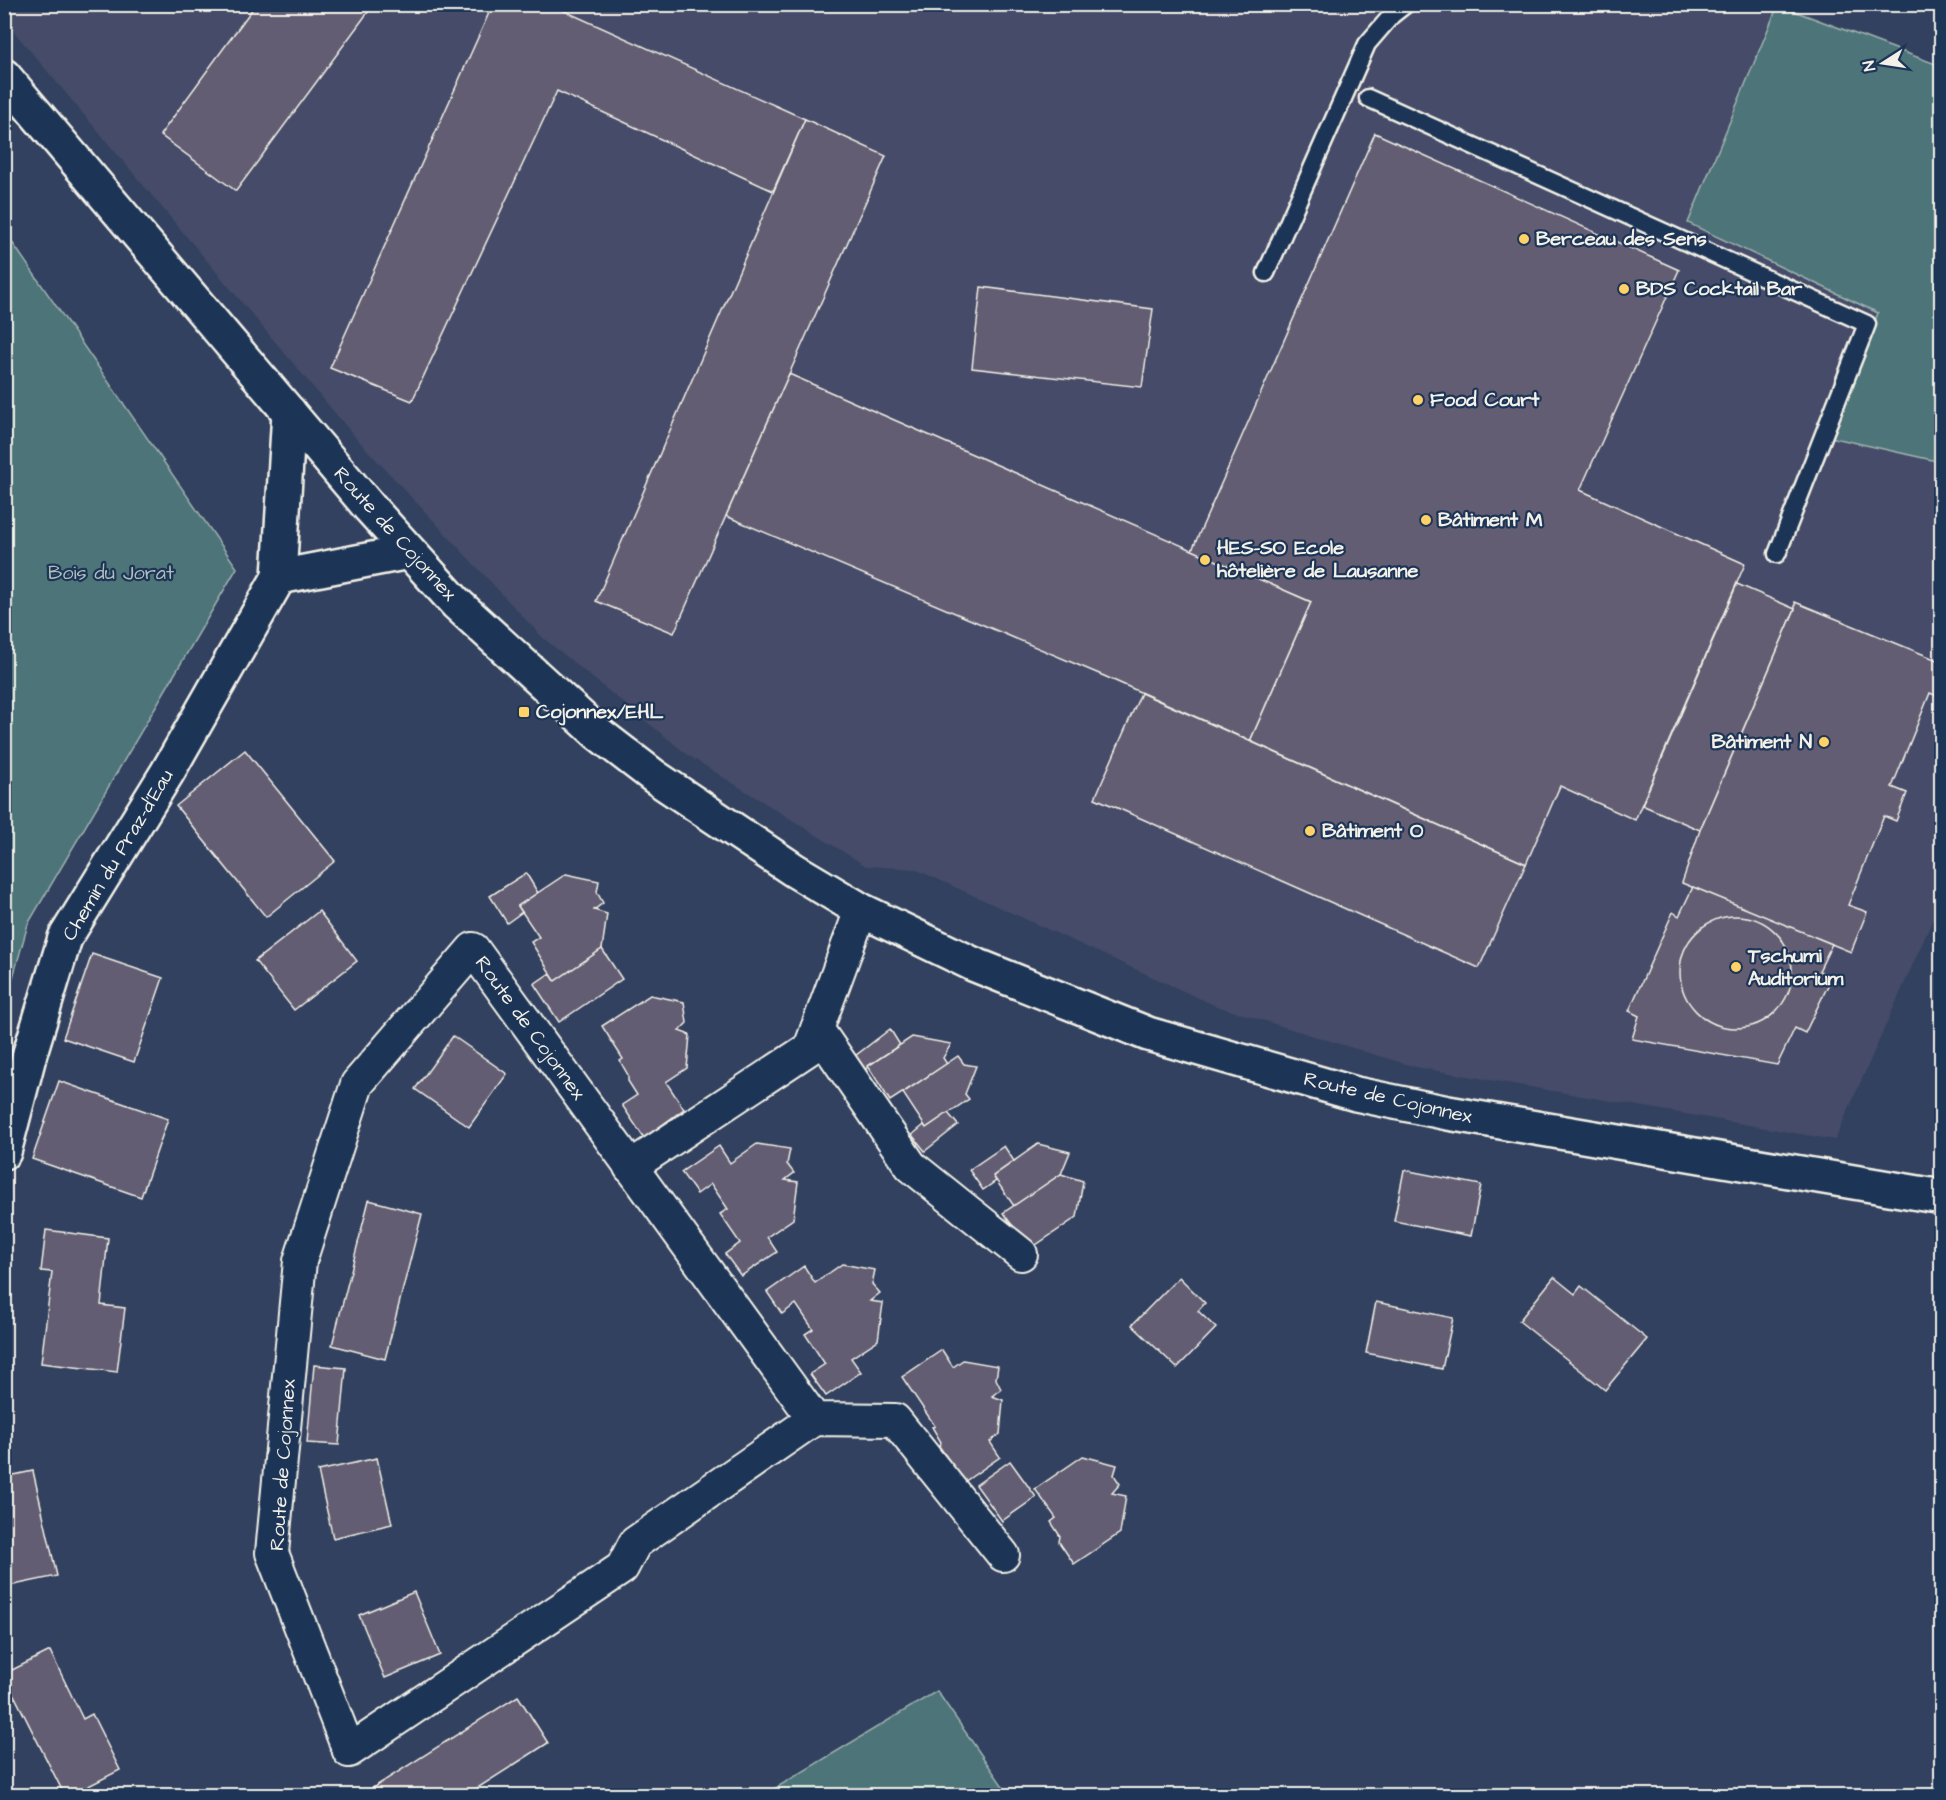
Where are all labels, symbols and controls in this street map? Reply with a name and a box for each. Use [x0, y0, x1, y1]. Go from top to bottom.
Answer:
north arrow [1853, 33, 1913, 93]
text: N [1858, 59, 1881, 73]
place label: Berceau des Sens [1536, 225, 1707, 253]
marker: Berceau des Sens [1517, 232, 1531, 246]
place label: BDS Cocktail Bar [1636, 275, 1803, 303]
marker: BDS Cocktail Bar [1617, 282, 1631, 296]
place label: Food Court [1430, 386, 1540, 414]
marker: Food Court [1411, 393, 1425, 407]
street label: Route de Cojonnex [327, 461, 463, 608]
place label: Bâtiment M [1438, 506, 1543, 534]
marker: Bâtiment M [1419, 513, 1433, 527]
place label: HES-SO Ecole hôtelière de Lausanne [1217, 534, 1418, 585]
marker: HES-SO Ecole hôtelière de Lausanne [1198, 553, 1212, 567]
park label: Bois du Jorat [48, 559, 174, 587]
place label: Cojonnex/EHL [536, 698, 663, 726]
marker: Cojonnex/EHL [517, 705, 531, 719]
place label: Bâtiment N [1711, 728, 1812, 756]
marker: Bâtiment N [1817, 735, 1831, 749]
street label: Chemin du Praz-d'Eau [56, 764, 180, 946]
place label: Bâtiment O [1322, 817, 1424, 845]
marker: Bâtiment O [1303, 824, 1317, 838]
place label: Tschumi Auditorium [1747, 942, 1844, 993]
street label: Route de Cojonnex [468, 950, 592, 1106]
marker: Tschumi Auditorium [1729, 960, 1743, 974]
street label: Route de Cojonnex [1301, 1065, 1476, 1131]
street label: Route de Cojonnex [263, 1378, 303, 1552]

